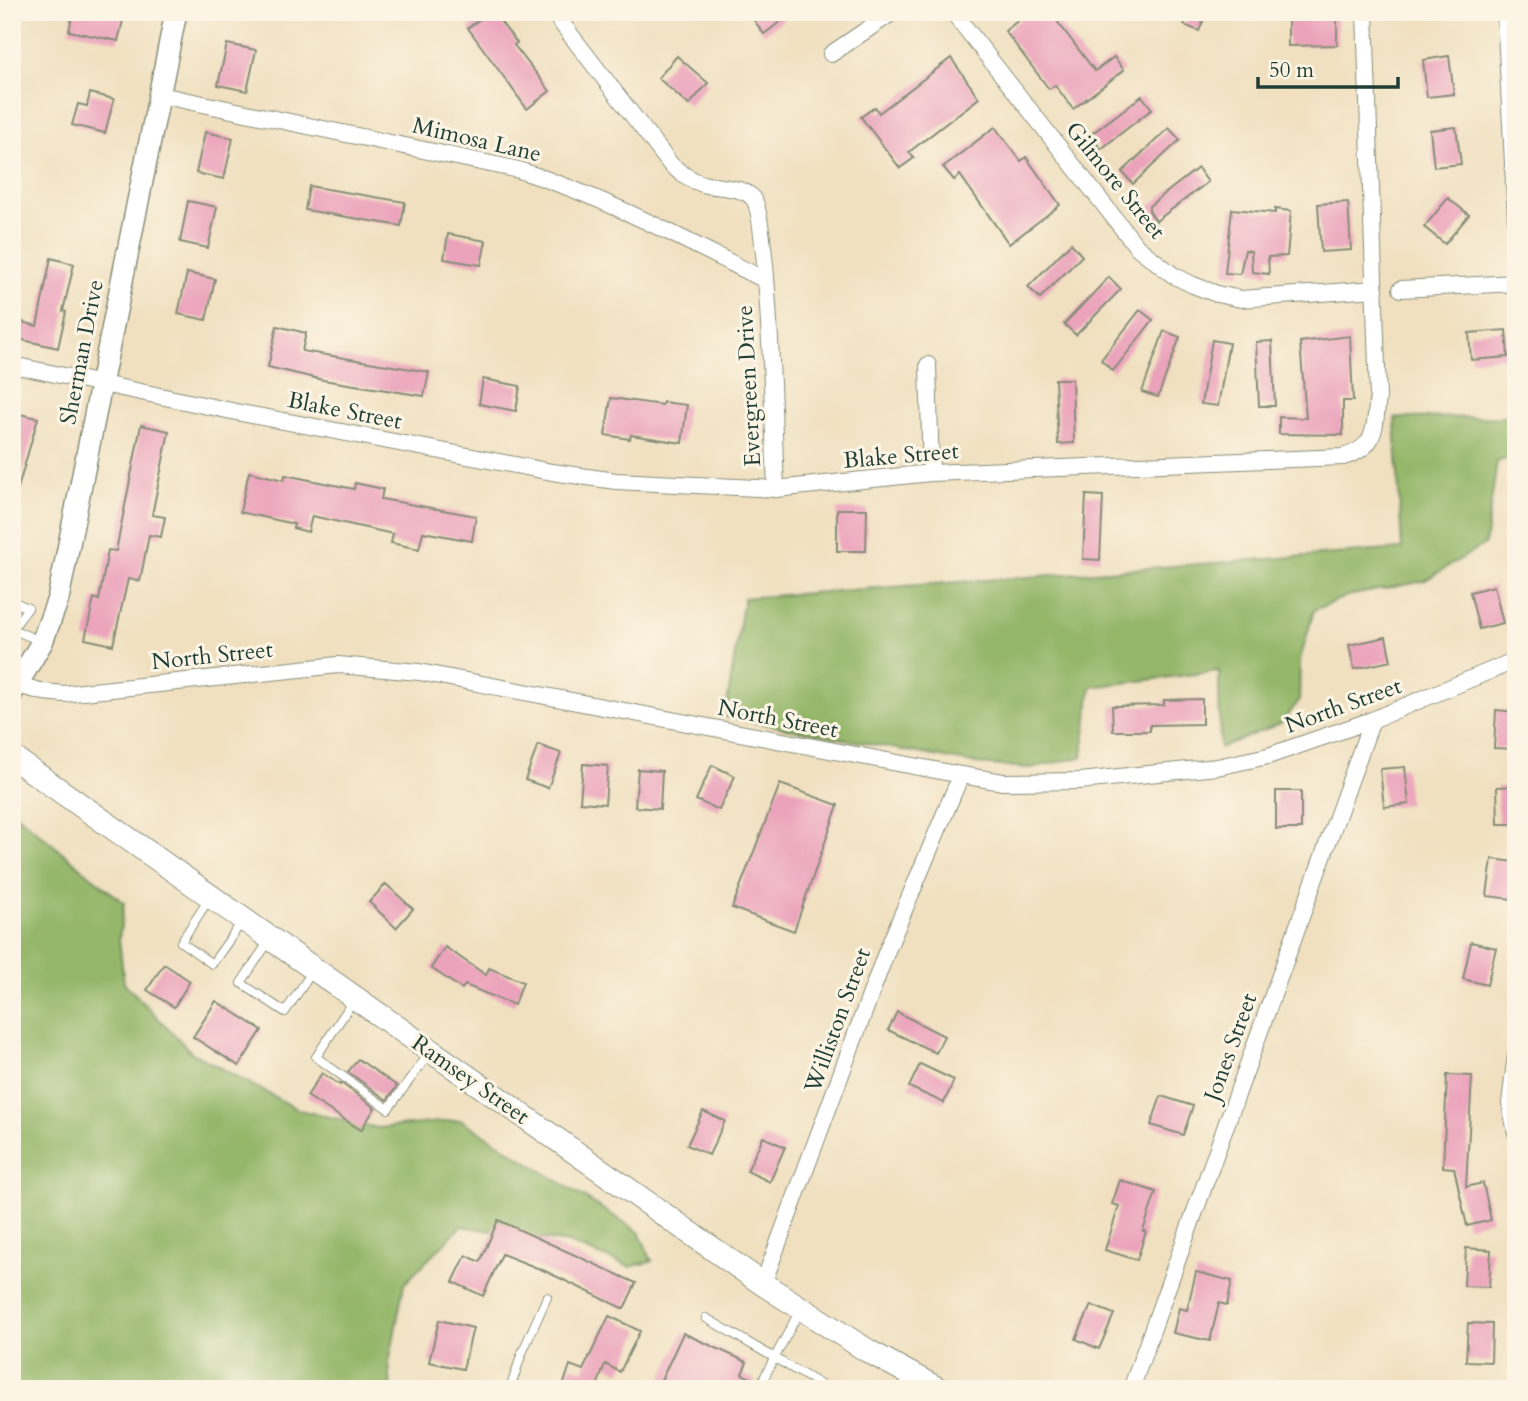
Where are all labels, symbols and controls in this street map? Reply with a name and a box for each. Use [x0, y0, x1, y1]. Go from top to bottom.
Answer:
scale bar [1258, 46, 1398, 90]
text: 50 m [1269, 56, 1314, 85]
street label: Mimosa Lane [409, 110, 544, 169]
street label: Gilmore Street [1059, 115, 1173, 246]
street label: Sherman Drive [52, 277, 111, 427]
street label: Evergreen Drive [729, 304, 768, 468]
street label: Blake Street [285, 384, 405, 437]
street label: Blake Street [842, 435, 960, 476]
street label: North Street [150, 634, 274, 677]
street label: North Street [1281, 670, 1406, 741]
street label: North Street [715, 692, 841, 745]
street label: Williston Street [797, 943, 878, 1098]
street label: Jones Street [1196, 989, 1264, 1108]
street label: Ramsey Street [406, 1027, 536, 1131]

